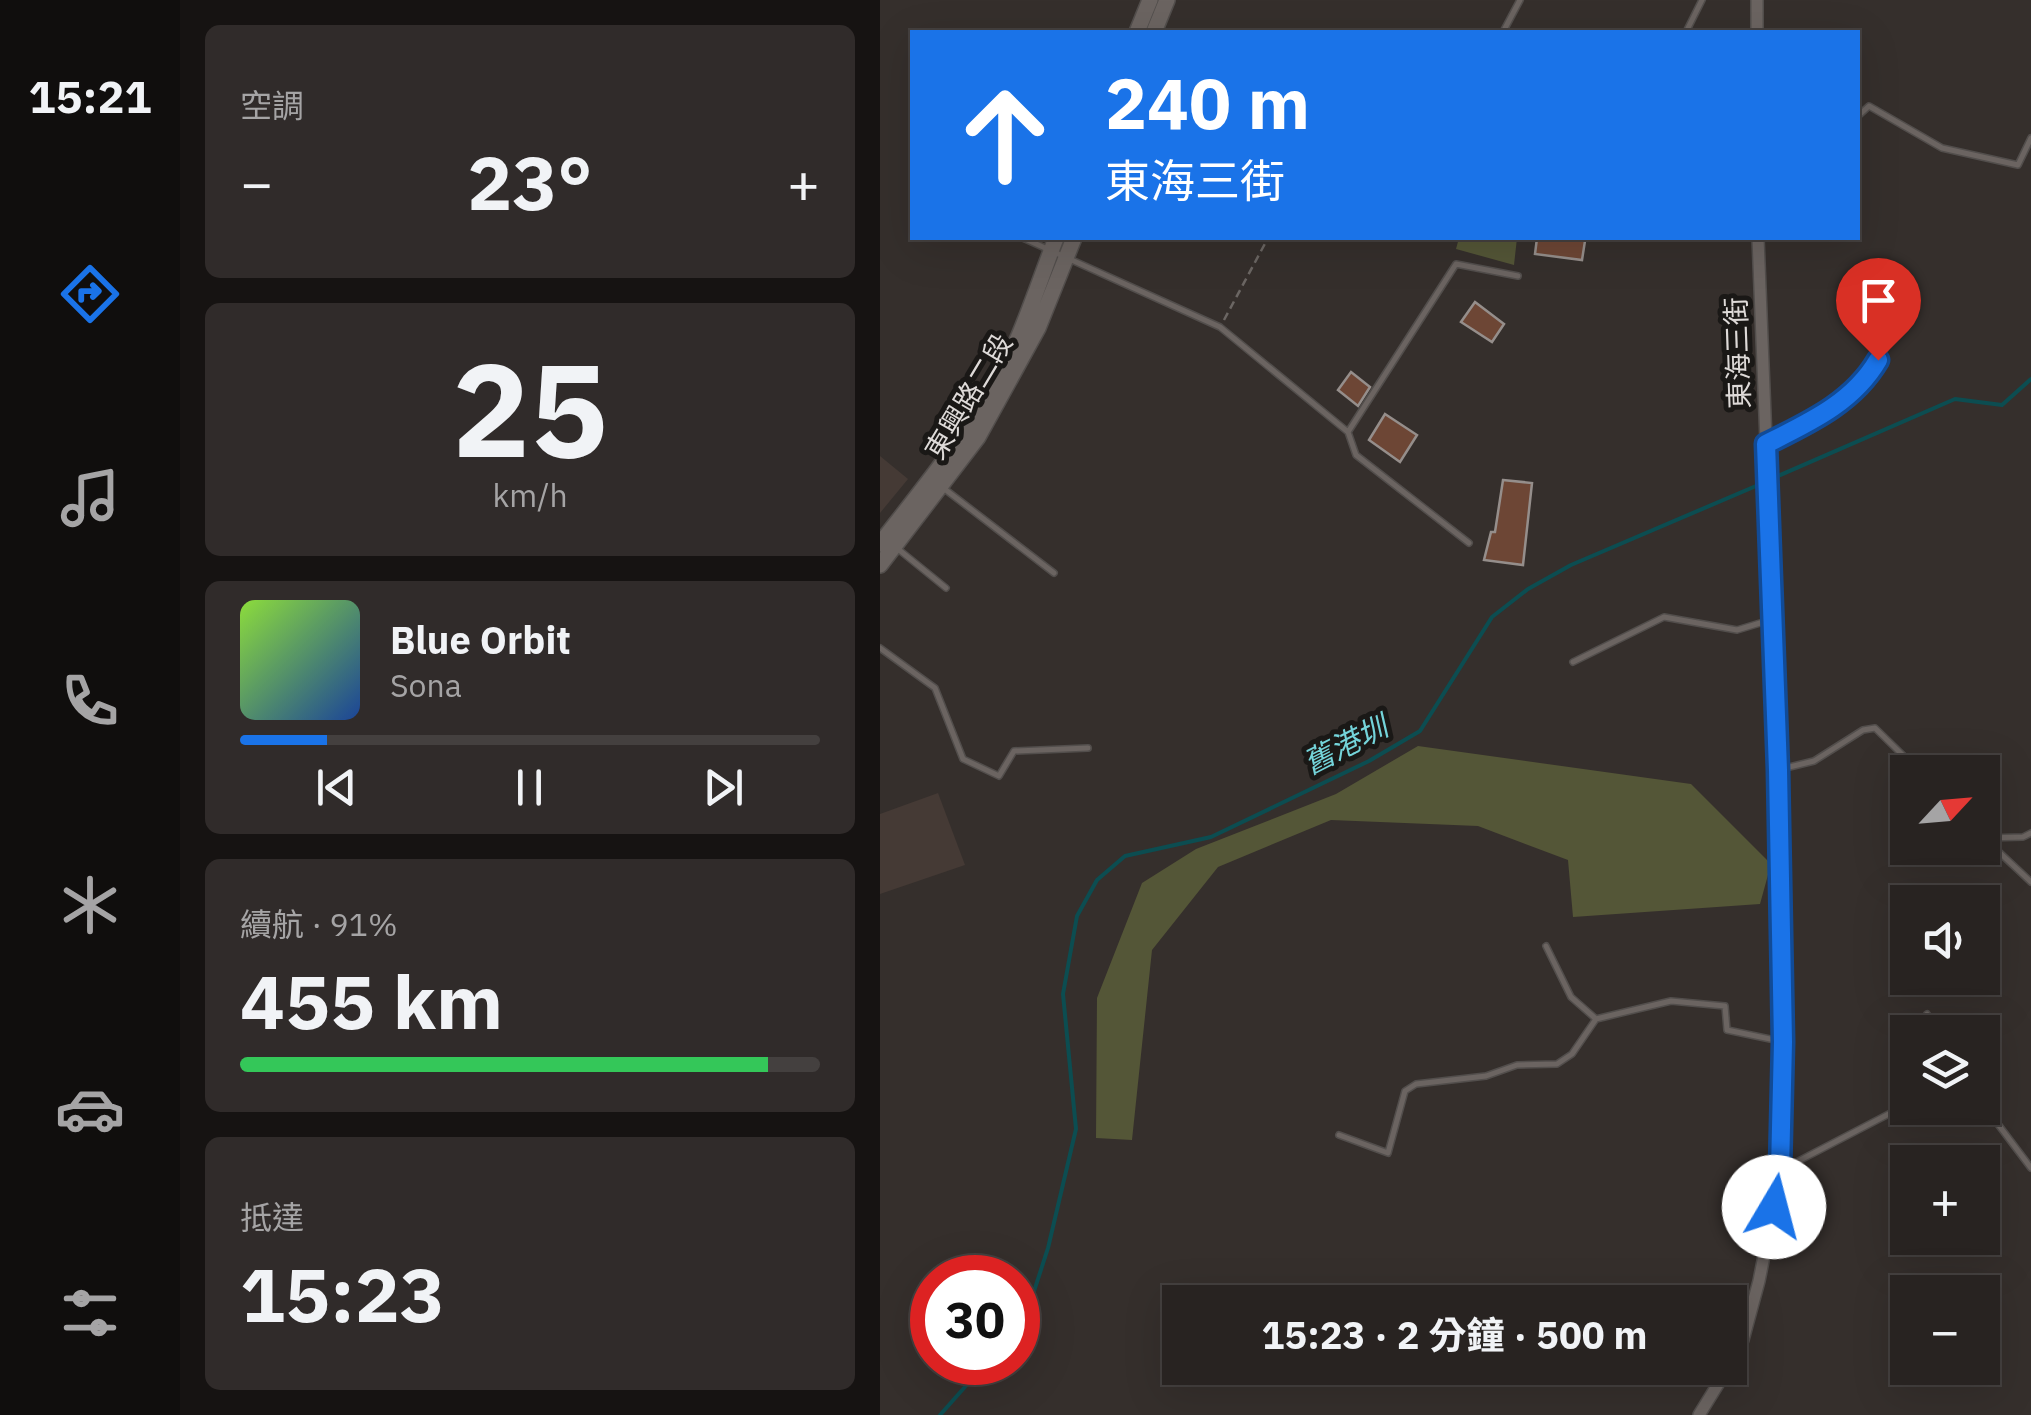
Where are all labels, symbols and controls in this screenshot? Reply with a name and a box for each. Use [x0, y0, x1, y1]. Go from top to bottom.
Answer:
text: 240 m [1105, 57, 1310, 148]
text: 15:21 [29, 67, 151, 125]
icon: ahead [940, 70, 1070, 200]
text: 空調 [240, 84, 304, 126]
text: 23° [467, 133, 593, 231]
text: − [240, 147, 273, 218]
text: + [787, 147, 820, 218]
text: 東海三街 [1105, 151, 1285, 209]
pin [1836, 258, 1921, 361]
icon: directions [55, 259, 125, 329]
icon: arrive [1851, 273, 1906, 328]
street label: 東海三街 [1717, 296, 1757, 410]
text: 25 [452, 324, 608, 493]
street label: 東興路二段 [916, 326, 1020, 466]
icon: music [55, 463, 125, 533]
text: km/h [492, 474, 568, 516]
text: Blue Orbit [390, 615, 571, 664]
text: Sona [390, 664, 462, 706]
icon: phone [55, 666, 125, 736]
water label: 舊港圳 [1296, 704, 1398, 782]
north arrow [1890, 755, 2000, 865]
map controls [1890, 755, 2000, 1385]
icon: previous [309, 760, 364, 815]
icon: pause [502, 760, 557, 815]
icon: next [696, 760, 751, 815]
icon: climate [55, 870, 125, 940]
button: sound [1890, 885, 2000, 995]
text: 續航 · 91% [240, 903, 398, 945]
text: 455 km [240, 952, 503, 1050]
button: layers [1890, 1015, 2000, 1125]
icon: car [55, 1074, 125, 1144]
button: + [1890, 1145, 2000, 1255]
position arrow [1722, 1155, 1826, 1259]
text: 抵達 [240, 1196, 304, 1238]
text: 15:23 [240, 1245, 445, 1343]
speed limit sign: 30 [910, 1255, 1040, 1385]
button: − [1890, 1275, 2000, 1385]
icon: filters [55, 1278, 125, 1348]
text: 15:23 · 2 分鐘 · 500 m [1262, 1310, 1647, 1359]

